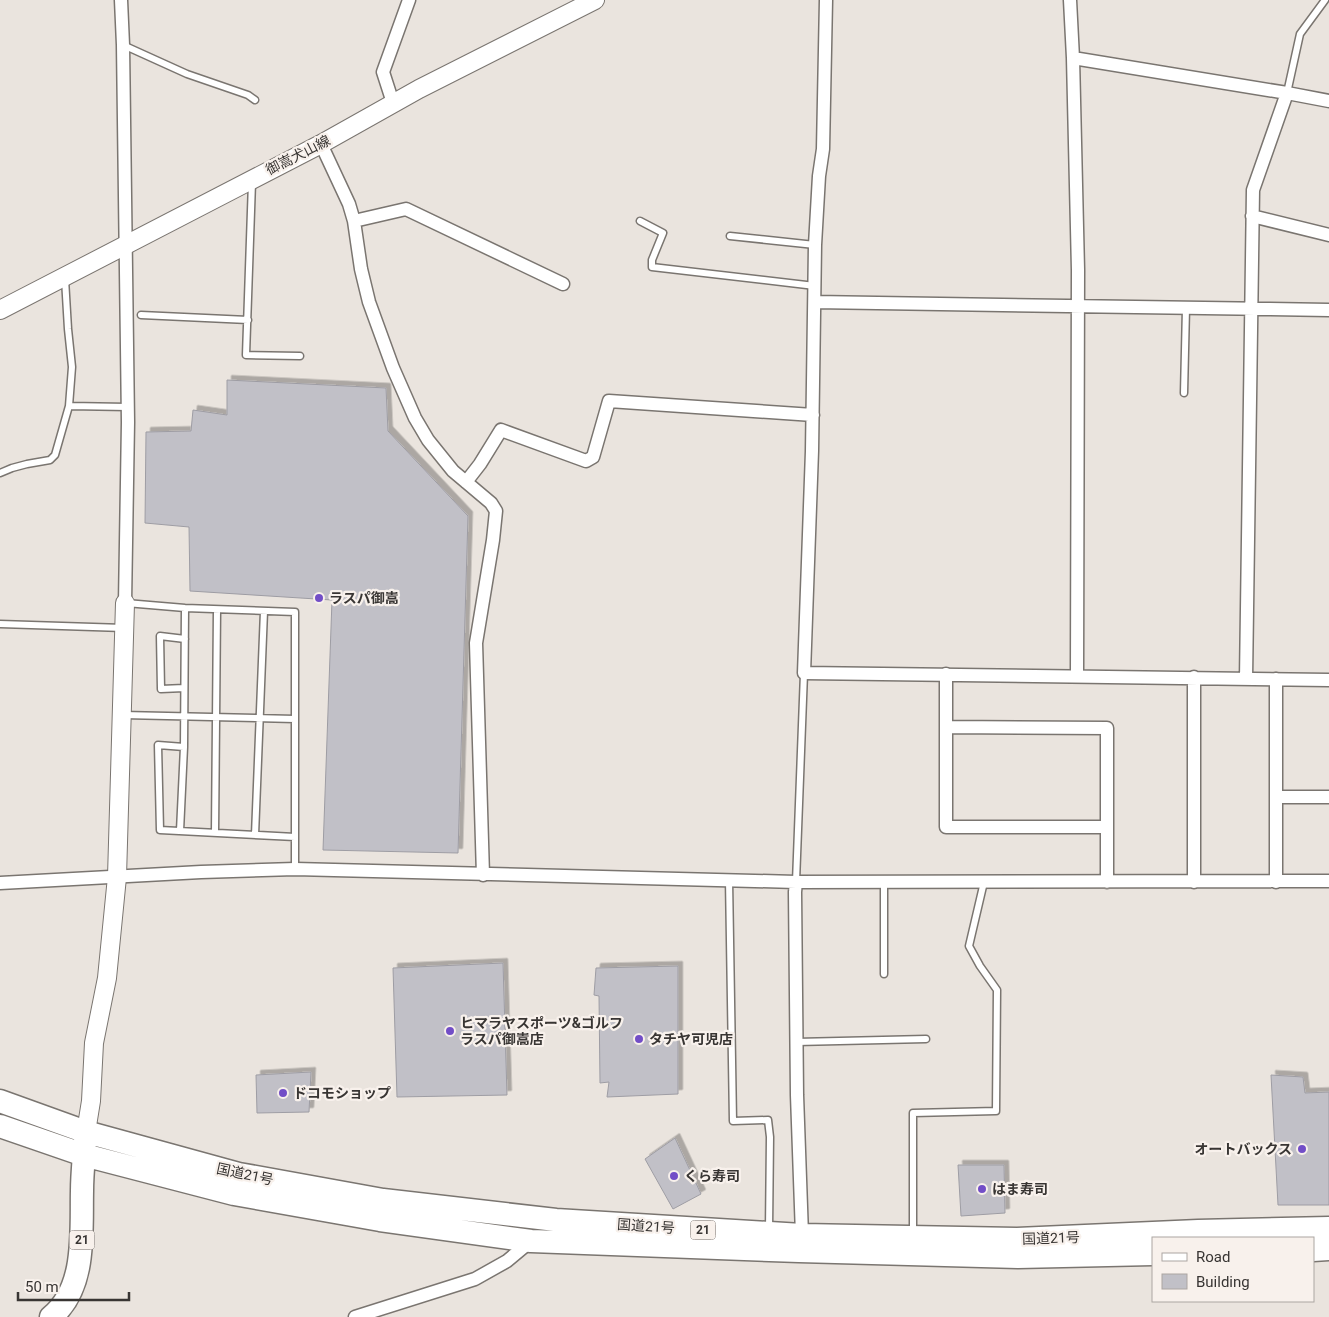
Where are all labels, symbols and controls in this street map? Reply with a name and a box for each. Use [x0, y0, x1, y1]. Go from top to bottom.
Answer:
street label: 御嵩犬山線 [263, 132, 333, 178]
place label: ラスパ御嵩 [329, 590, 399, 606]
marker: ラスパ御嵩 [313, 592, 325, 604]
place label: ヒマラヤスポーツ&ゴルフ ラスパ御嵩店 [460, 1015, 623, 1047]
marker: ヒマラヤスポーツ&ゴルフ ラスパ御嵩店 [444, 1025, 456, 1037]
place label: タチヤ可児店 [649, 1031, 733, 1047]
marker: タチヤ可児店 [633, 1033, 645, 1045]
place label: ドコモショップ [293, 1085, 391, 1101]
marker: ドコモショップ [277, 1087, 289, 1099]
place label: オートバックス [1194, 1141, 1292, 1157]
marker: オートバックス [1296, 1143, 1308, 1155]
street label: 国道21号 [215, 1160, 275, 1188]
place label: くら寿司 [684, 1168, 740, 1184]
marker: くら寿司 [668, 1170, 680, 1182]
place label: はま寿司 [992, 1181, 1048, 1197]
marker: はま寿司 [976, 1183, 988, 1195]
street label: 国道21号 [617, 1216, 675, 1236]
road number: 21 [690, 1220, 716, 1240]
street label: 国道21号 [1022, 1229, 1080, 1247]
road number: 21 [70, 1230, 94, 1250]
legend [1152, 1237, 1314, 1302]
text: Road [1196, 1248, 1230, 1266]
scale bar [18, 1270, 129, 1302]
text: Building [1196, 1273, 1250, 1291]
text: 50 m [25, 1278, 59, 1296]

